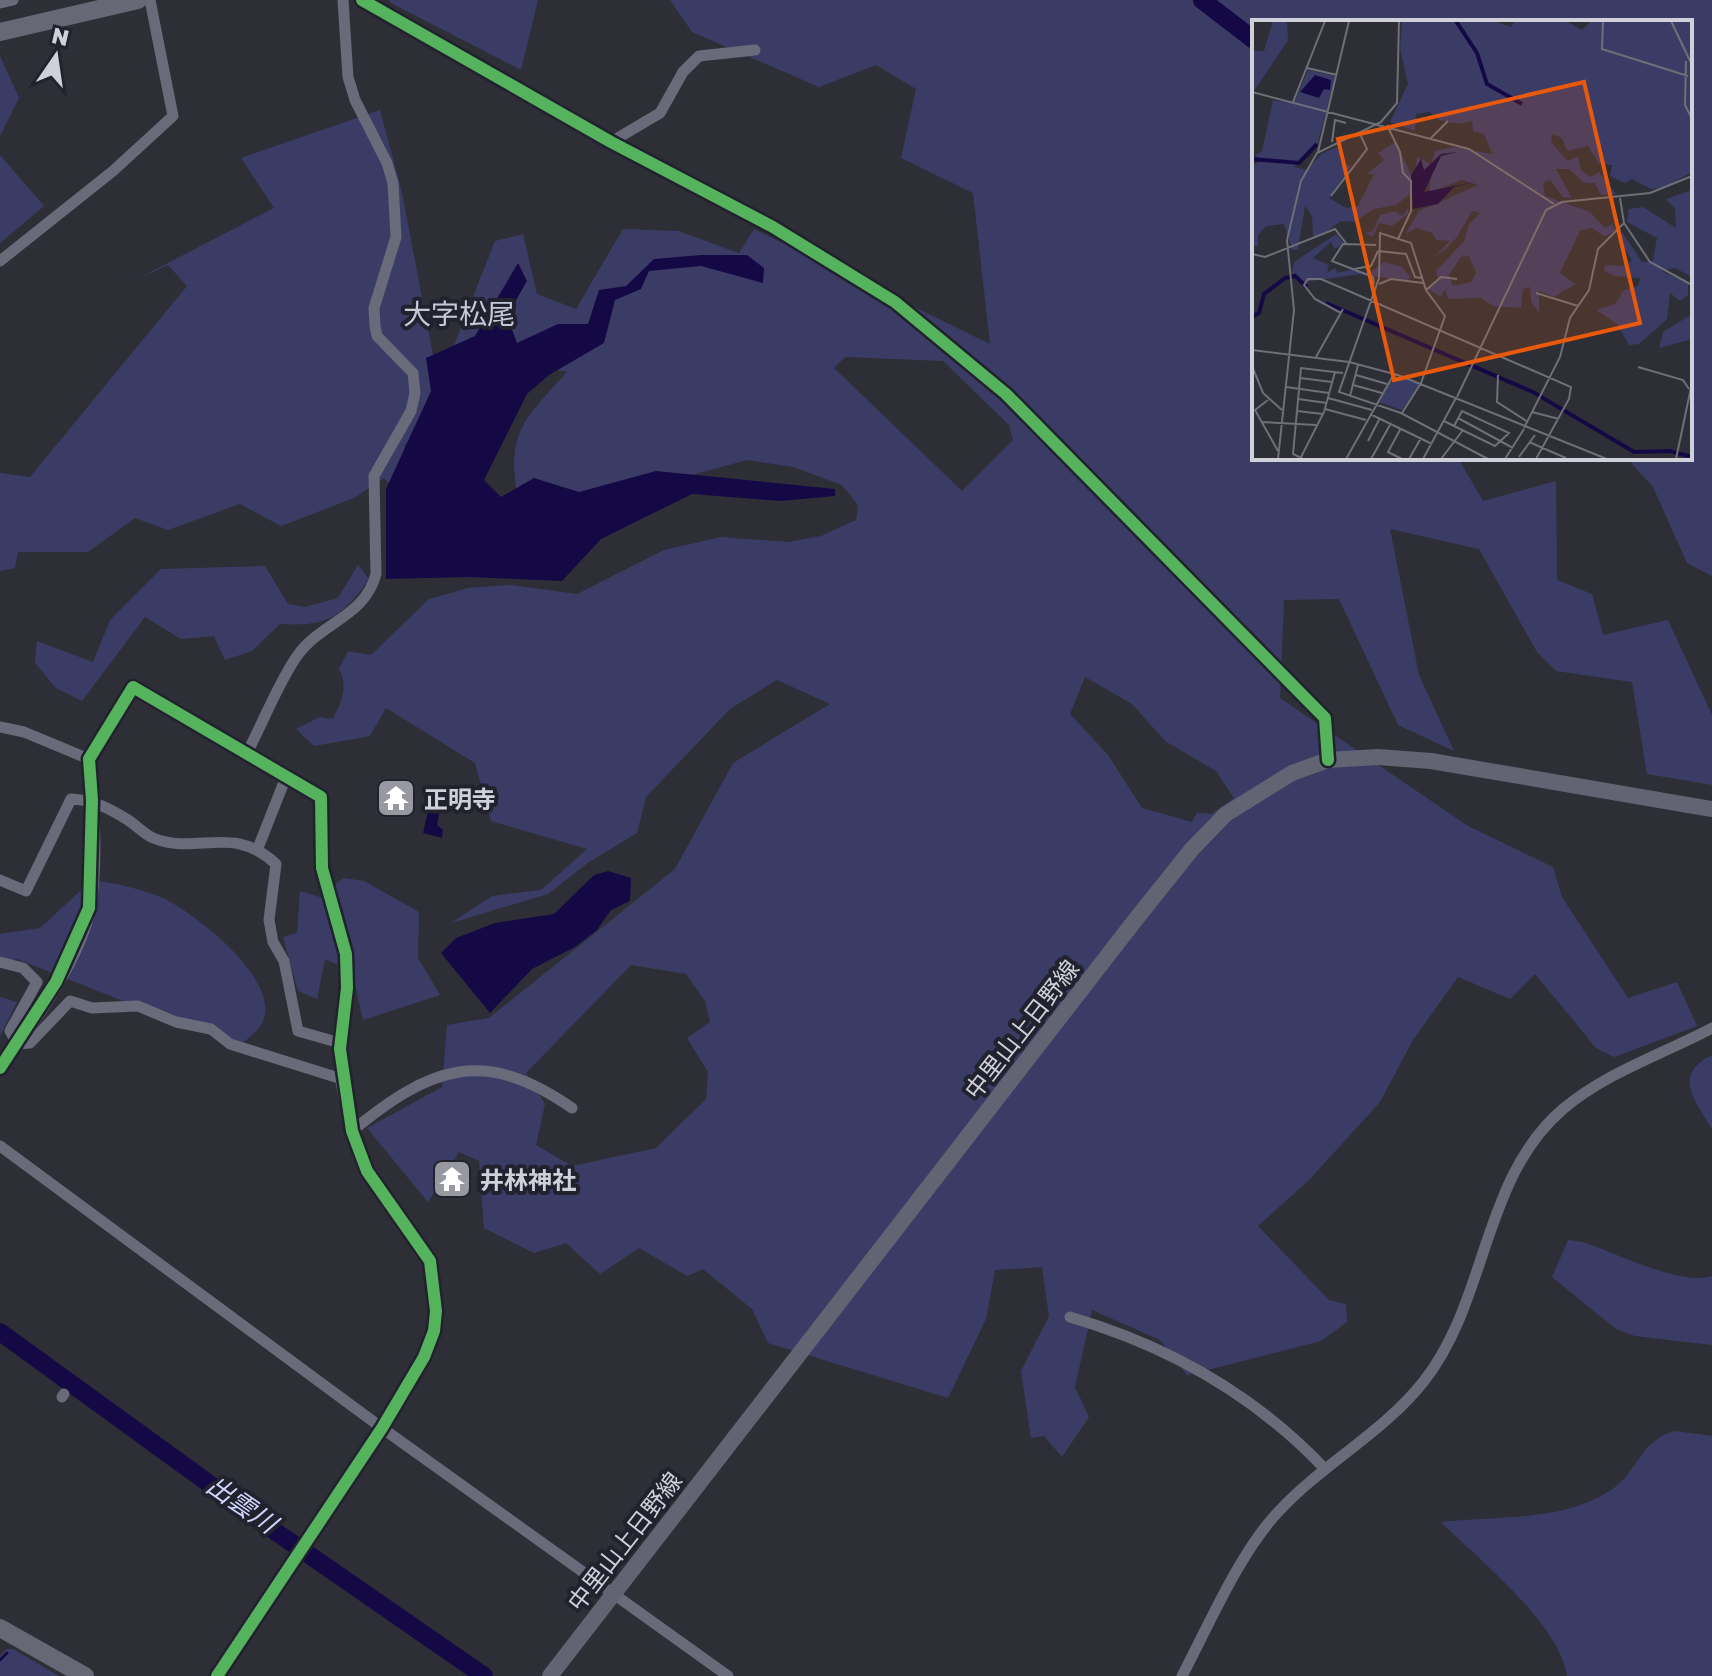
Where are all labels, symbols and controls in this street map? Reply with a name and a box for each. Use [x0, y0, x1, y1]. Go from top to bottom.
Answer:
north arrow [16, 16, 96, 96]
inset map [1252, 20, 1692, 460]
text: N [49, 21, 72, 51]
district label: 大字松尾 [403, 297, 515, 330]
temple icon: 正明寺 [375, 777, 417, 819]
place label: 正明寺 [424, 784, 496, 813]
street label: 中里山上日野線 [958, 954, 1084, 1104]
temple icon: 井林神社 [431, 1158, 473, 1200]
place label: 井林神社 [480, 1165, 576, 1194]
street label: 中里山上日野線 [561, 1466, 687, 1616]
water label: 出雲川 [201, 1469, 285, 1541]

